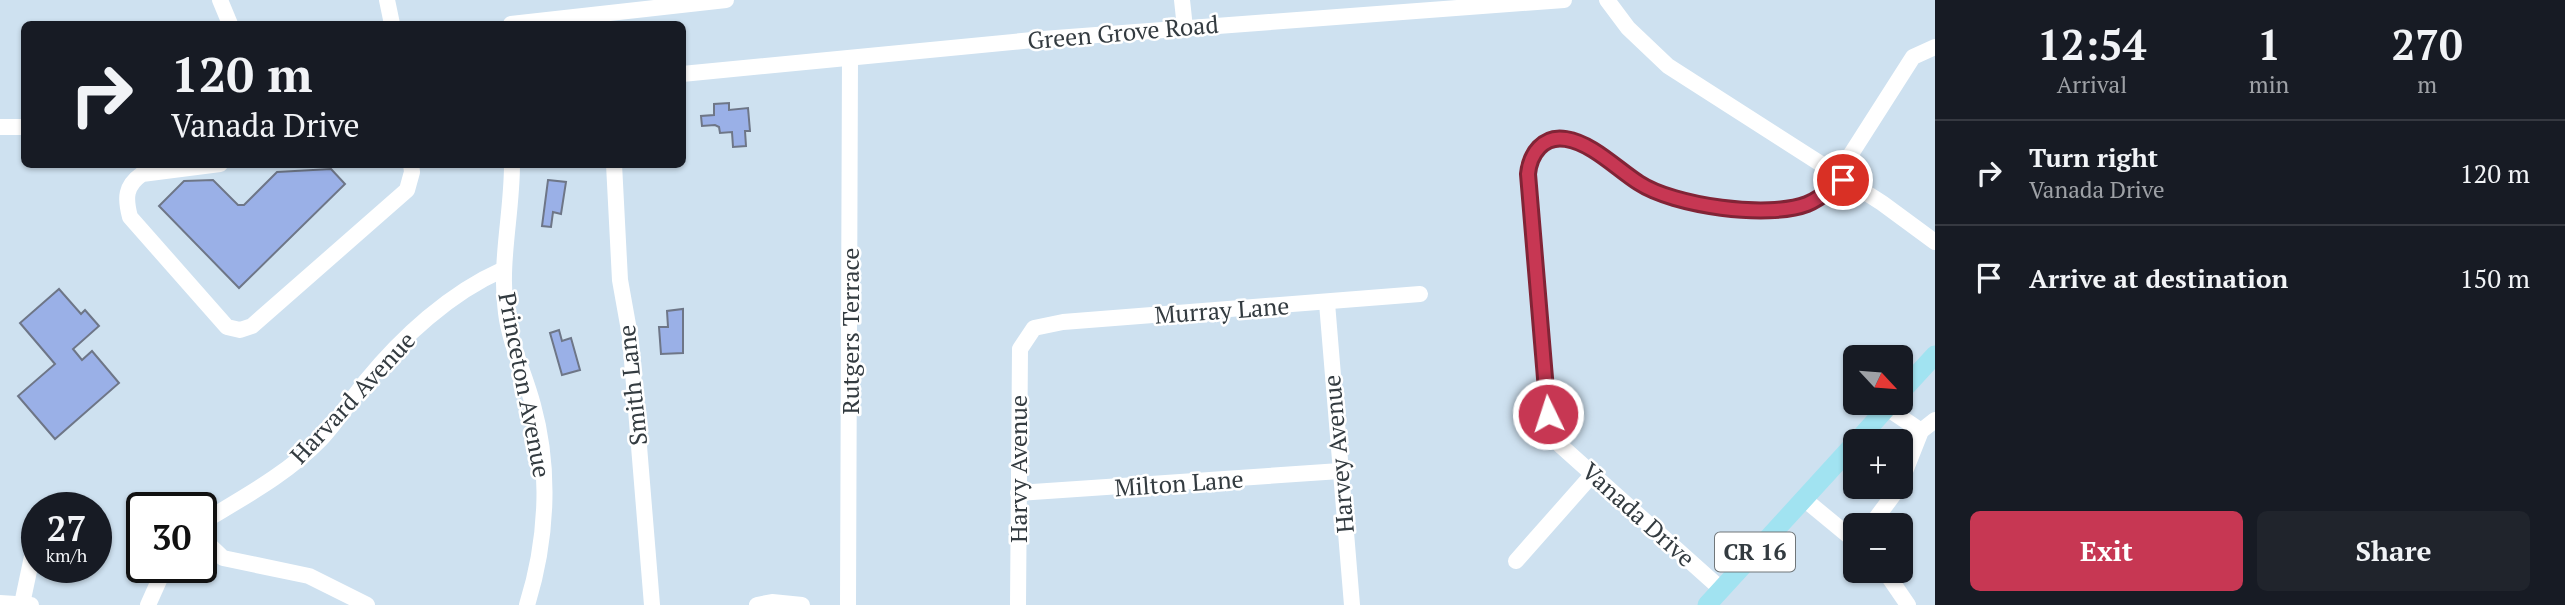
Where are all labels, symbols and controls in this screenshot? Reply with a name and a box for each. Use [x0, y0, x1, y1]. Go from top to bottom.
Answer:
street label: Green Grove Road [1026, 8, 1220, 56]
text: 12:54 [2037, 16, 2147, 72]
text: 1 [2257, 16, 2281, 72]
text: 270 [2392, 16, 2463, 72]
text: 120 m [171, 41, 313, 106]
icon: right [56, 49, 147, 140]
text: Arrival [2057, 69, 2127, 100]
text: min [2249, 69, 2289, 100]
text: m [2417, 69, 2437, 100]
text: Vanada Drive [171, 104, 360, 146]
text: Turn right [2029, 140, 2158, 174]
pin [1813, 150, 1873, 210]
icon: right [1970, 154, 2008, 192]
text: 120 m [2460, 156, 2530, 190]
icon: arrive [1824, 161, 1862, 199]
text: Vanada Drive [2029, 174, 2165, 205]
street label: Rutgers Terrace [834, 248, 866, 414]
icon: arrive [1970, 259, 2008, 297]
text: Arrive at destination [2029, 261, 2288, 295]
text: 150 m [2460, 261, 2530, 295]
street label: Princeton Avenue [491, 289, 559, 480]
street label: Murray Lane [1154, 289, 1290, 331]
street label: Smith Lane [610, 323, 654, 447]
street label: Harvard Avenue [283, 324, 422, 470]
north arrow [1843, 345, 1913, 415]
map controls [1843, 345, 1913, 583]
street label: Harvey Avenue [1315, 374, 1361, 535]
position arrow [1511, 377, 1585, 451]
street label: Harvy Avenue [1002, 395, 1034, 543]
button: + [1843, 429, 1913, 499]
street label: Vanada Drive [1575, 455, 1702, 573]
street label: Milton Lane [1113, 463, 1244, 503]
speed limit sign: 30 [126, 492, 217, 583]
text: 27 [47, 505, 86, 551]
button: Exit [1970, 511, 2243, 591]
button: Share [2257, 511, 2530, 591]
button: − [1843, 513, 1913, 583]
road number: CR 16 [1715, 532, 1795, 572]
text: km/h [46, 543, 87, 567]

